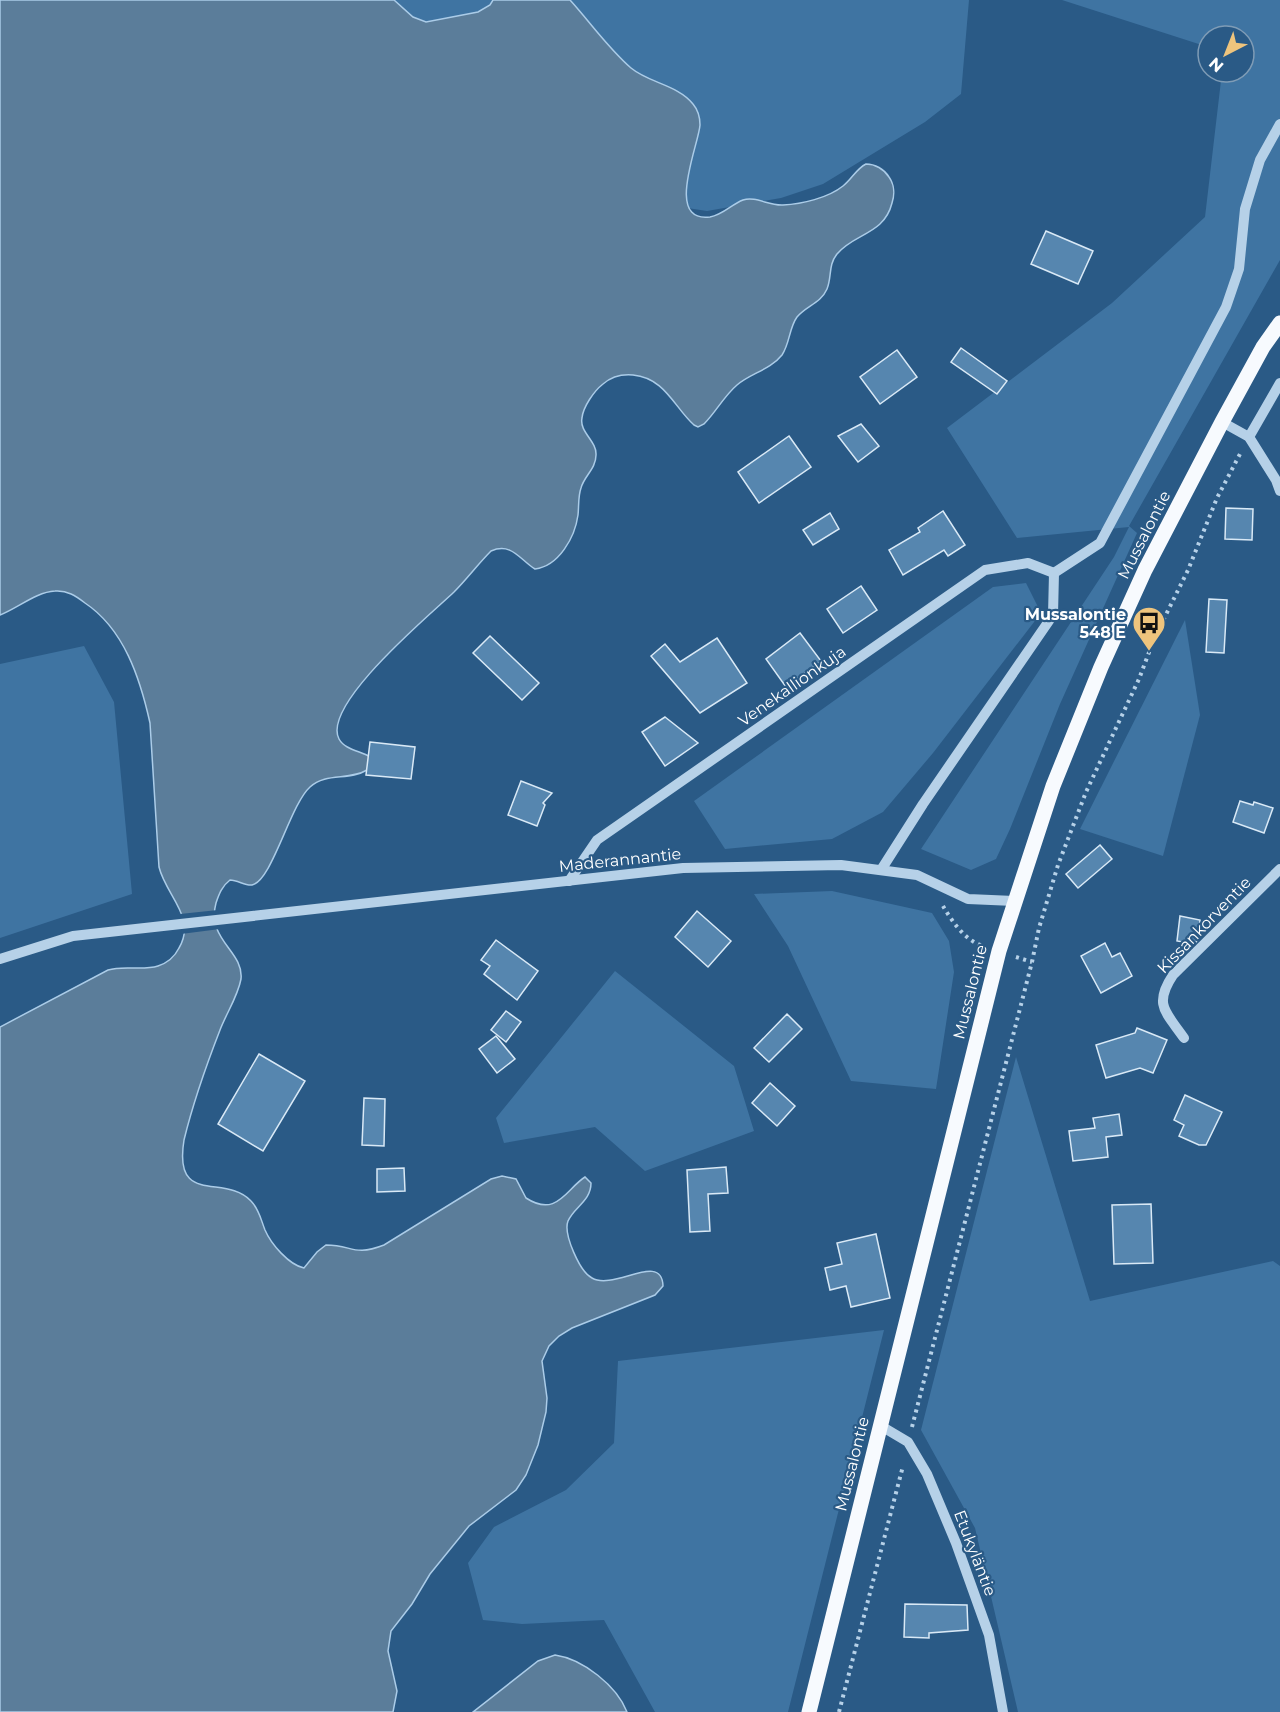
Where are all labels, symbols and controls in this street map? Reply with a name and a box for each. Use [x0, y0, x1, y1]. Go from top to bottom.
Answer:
north arrow [1196, 24, 1256, 84]
text: N [1205, 53, 1227, 76]
street label: Mussalontie [1114, 488, 1174, 582]
place label: Mussalontie 548 E [1025, 605, 1126, 642]
bus stop icon: Mussalontie 548 E [1131, 605, 1167, 652]
street label: Venekallionkuja [735, 642, 849, 730]
street label: Maderannantie [558, 844, 682, 876]
street label: Kissankorventie [1153, 873, 1255, 977]
street label: Mussalontie [949, 943, 991, 1041]
street label: Mussalontie [831, 1415, 873, 1513]
street label: Etukyläntie [950, 1507, 1000, 1599]

